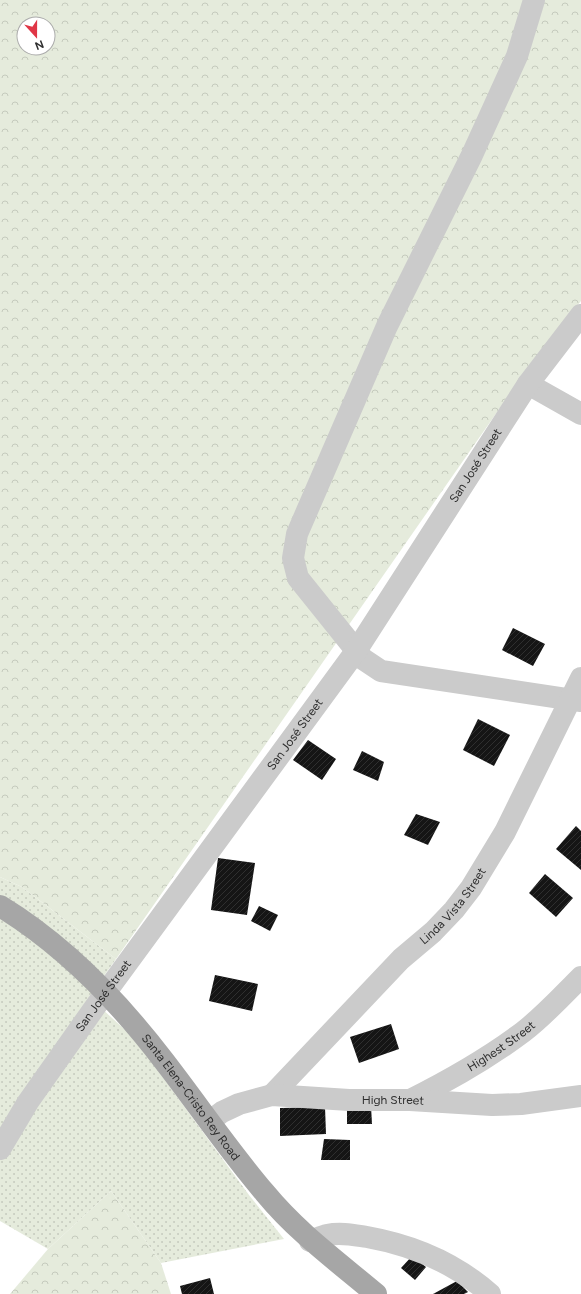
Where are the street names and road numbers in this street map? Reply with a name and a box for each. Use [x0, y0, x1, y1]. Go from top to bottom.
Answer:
street label: San José Street [447, 426, 505, 505]
street label: San José Street [264, 696, 326, 773]
street label: Linda Vista Street [417, 865, 489, 947]
street label: San José Street [73, 957, 134, 1034]
street label: Highest Street [465, 1018, 538, 1074]
street label: Santa Elena-Cristo Rey Road [139, 1031, 243, 1163]
street label: High Street [362, 1093, 425, 1108]

